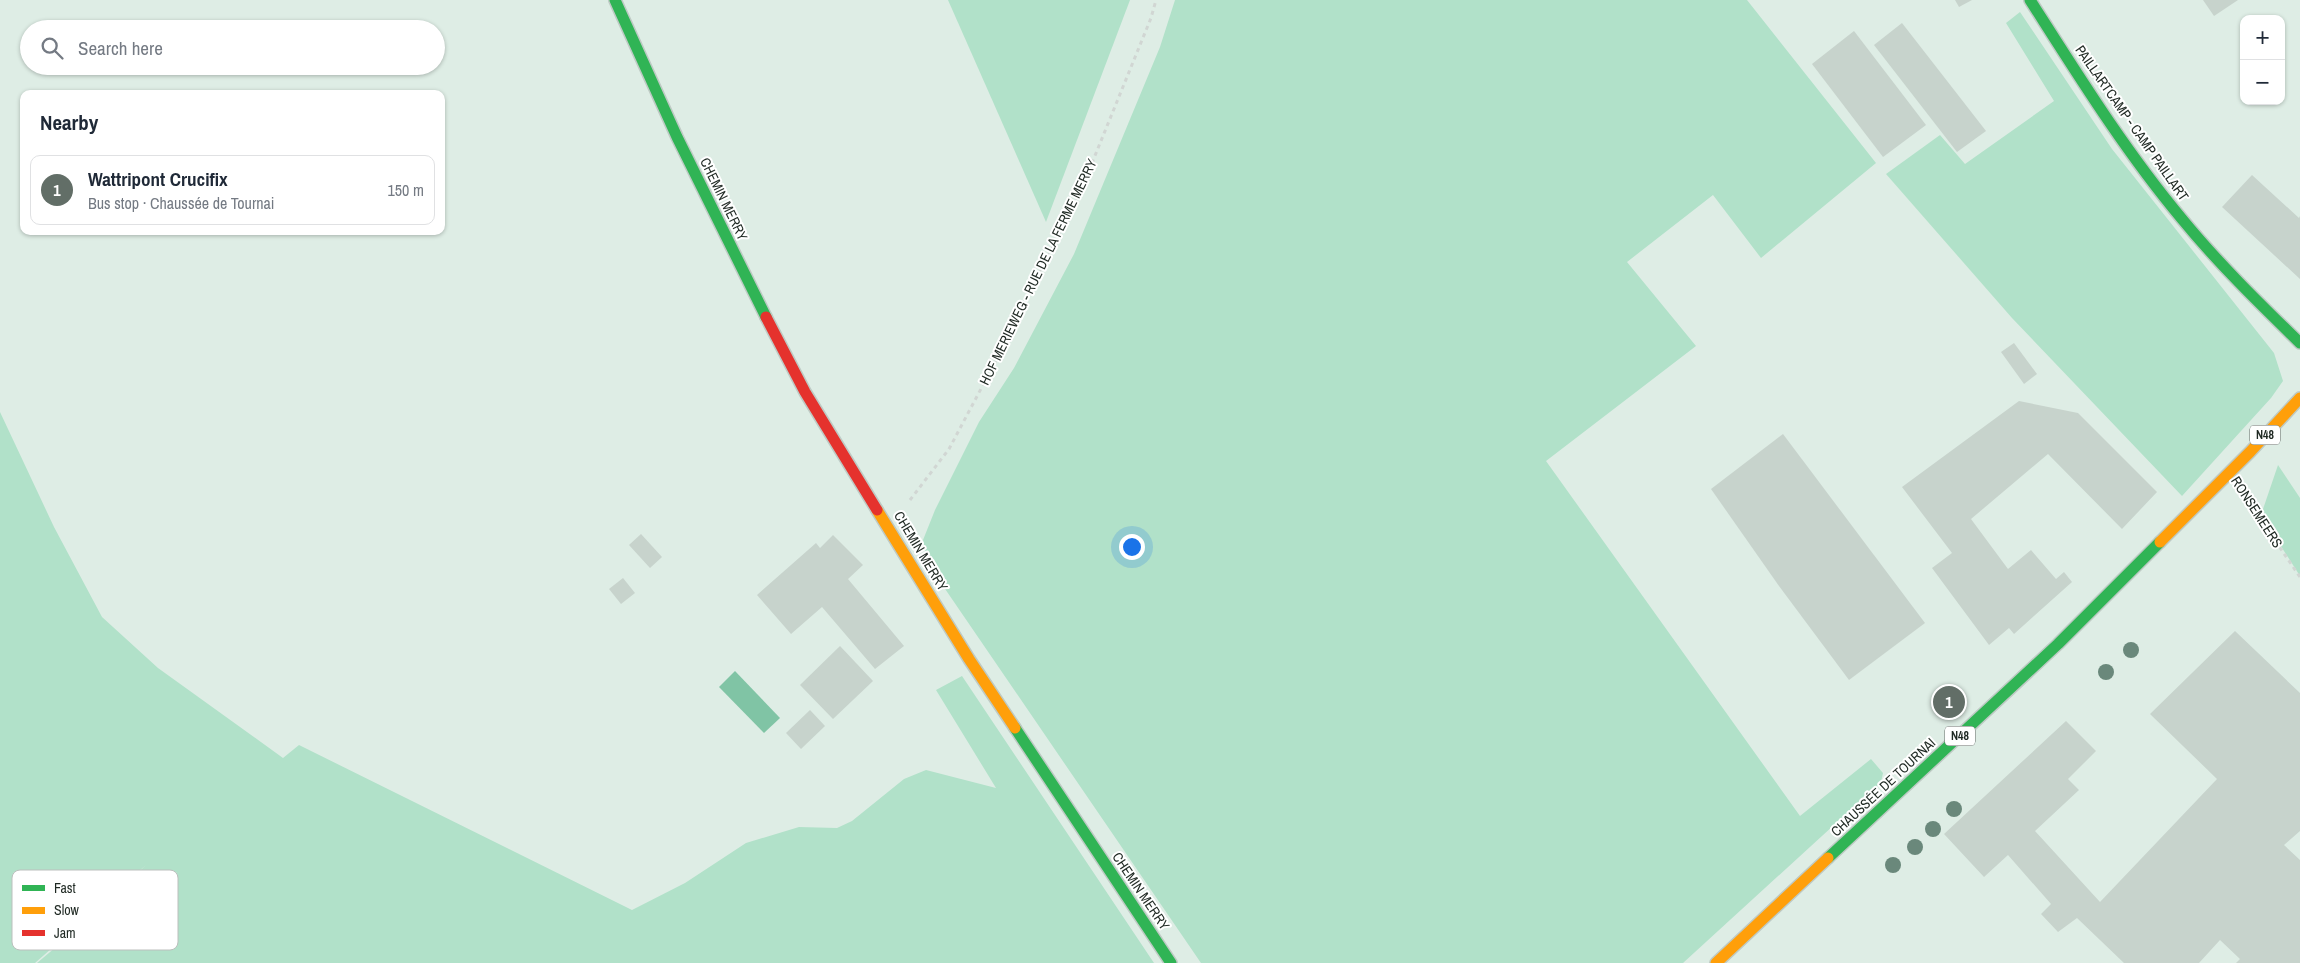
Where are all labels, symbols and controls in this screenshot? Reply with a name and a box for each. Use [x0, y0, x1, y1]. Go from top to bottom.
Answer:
map controls [2240, 15, 2285, 105]
button: + [2240, 15, 2285, 60]
search box [20, 20, 445, 75]
icon: search [38, 34, 66, 62]
text: Search here [78, 35, 163, 61]
street label: PAILLARTCAMP - CAMP PAILLART [2071, 42, 2193, 204]
button: − [2240, 60, 2285, 105]
text: Nearby [40, 108, 98, 137]
street label: CHEMIN MERRY [696, 155, 752, 244]
street label: HOF MERIEWEG - RUE DE LA FERME MERRY [975, 156, 1101, 388]
text: Wattripont Crucifix [88, 166, 228, 192]
text: 1 [53, 179, 61, 201]
text: 150 m [388, 179, 424, 201]
text: Bus stop · Chaussée de Tournai [88, 192, 275, 214]
road number: N48 [2250, 426, 2280, 444]
street label: RONSEMEERS [2227, 473, 2287, 551]
street label: CHEMIN MERRY [890, 508, 952, 594]
your location [1119, 534, 1145, 560]
pin: 1 [1933, 683, 1965, 721]
road number: N48 [1945, 726, 1975, 746]
street label: CHAUSSÉE DE TOURNAI [1827, 734, 1939, 840]
street label: CHEMIN MERRY [1108, 849, 1174, 934]
legend [12, 870, 178, 950]
text: Fast [54, 879, 76, 897]
text: Slow [54, 901, 80, 919]
text: Jam [54, 924, 76, 942]

